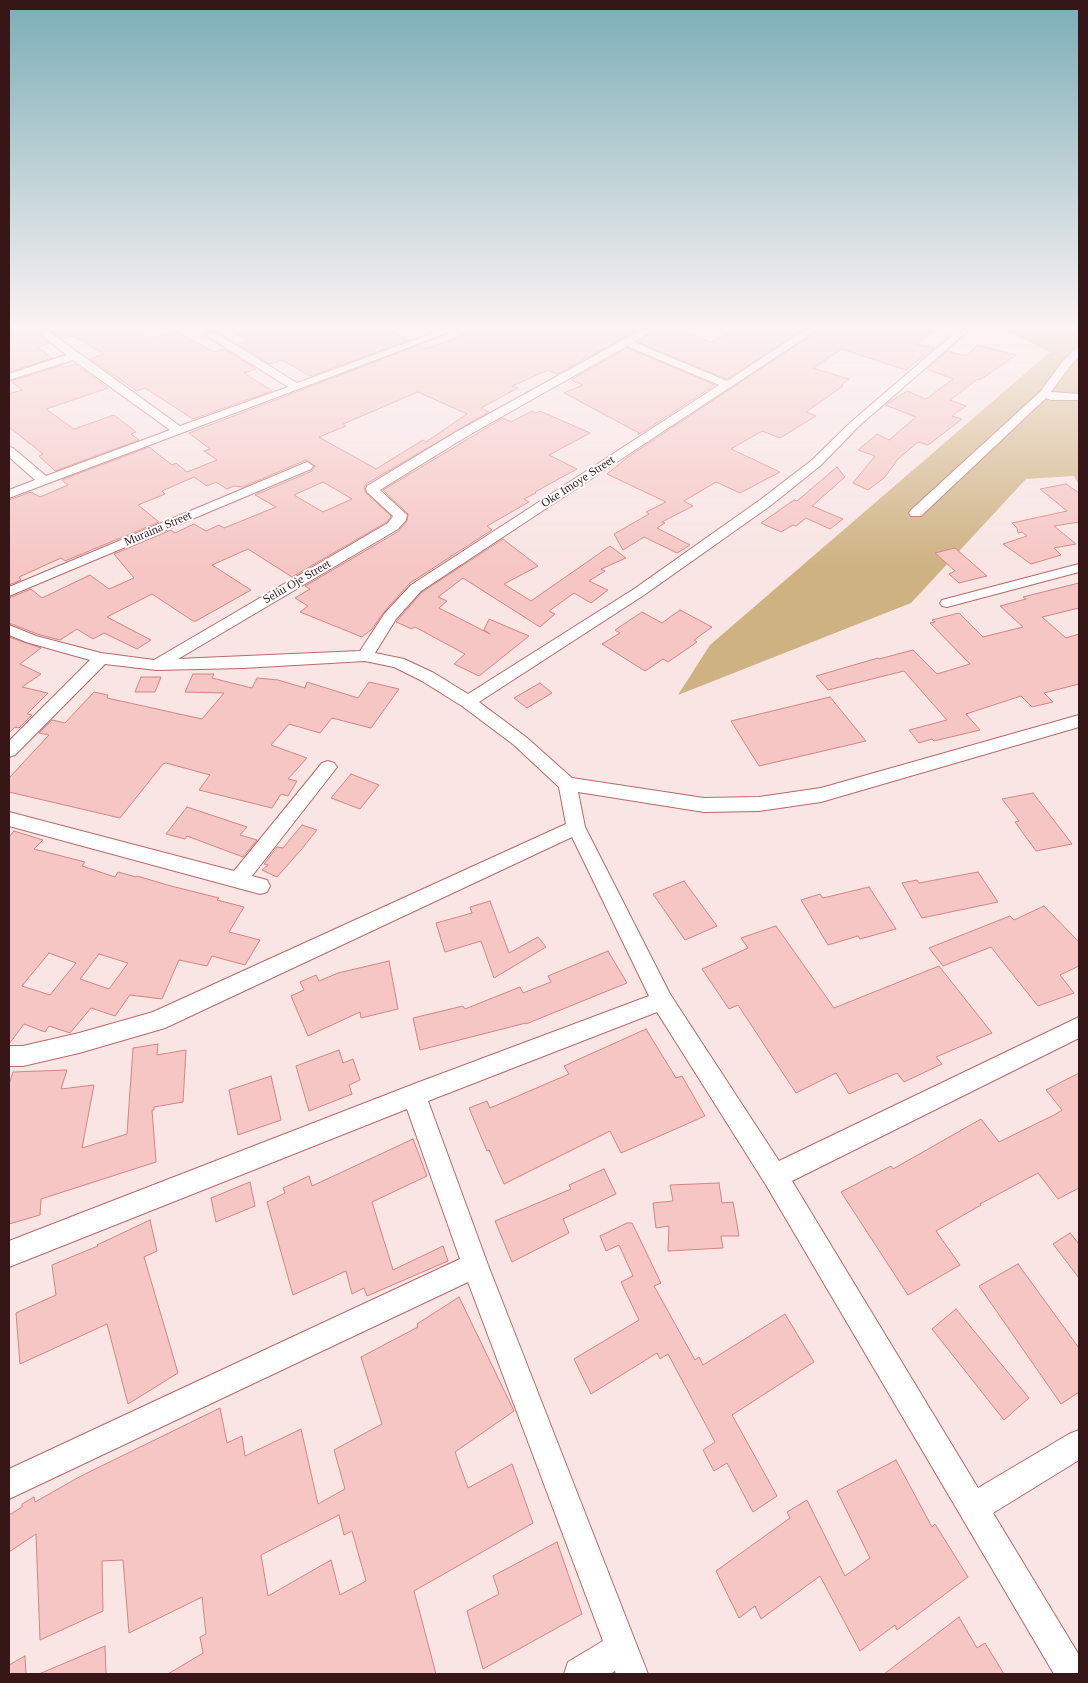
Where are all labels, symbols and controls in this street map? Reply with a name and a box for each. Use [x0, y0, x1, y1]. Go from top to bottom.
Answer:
street label: Oke Imoye Street [539, 453, 617, 511]
street label: Muraina Street [122, 508, 194, 550]
street label: Seliu Oje Street [260, 557, 334, 607]

